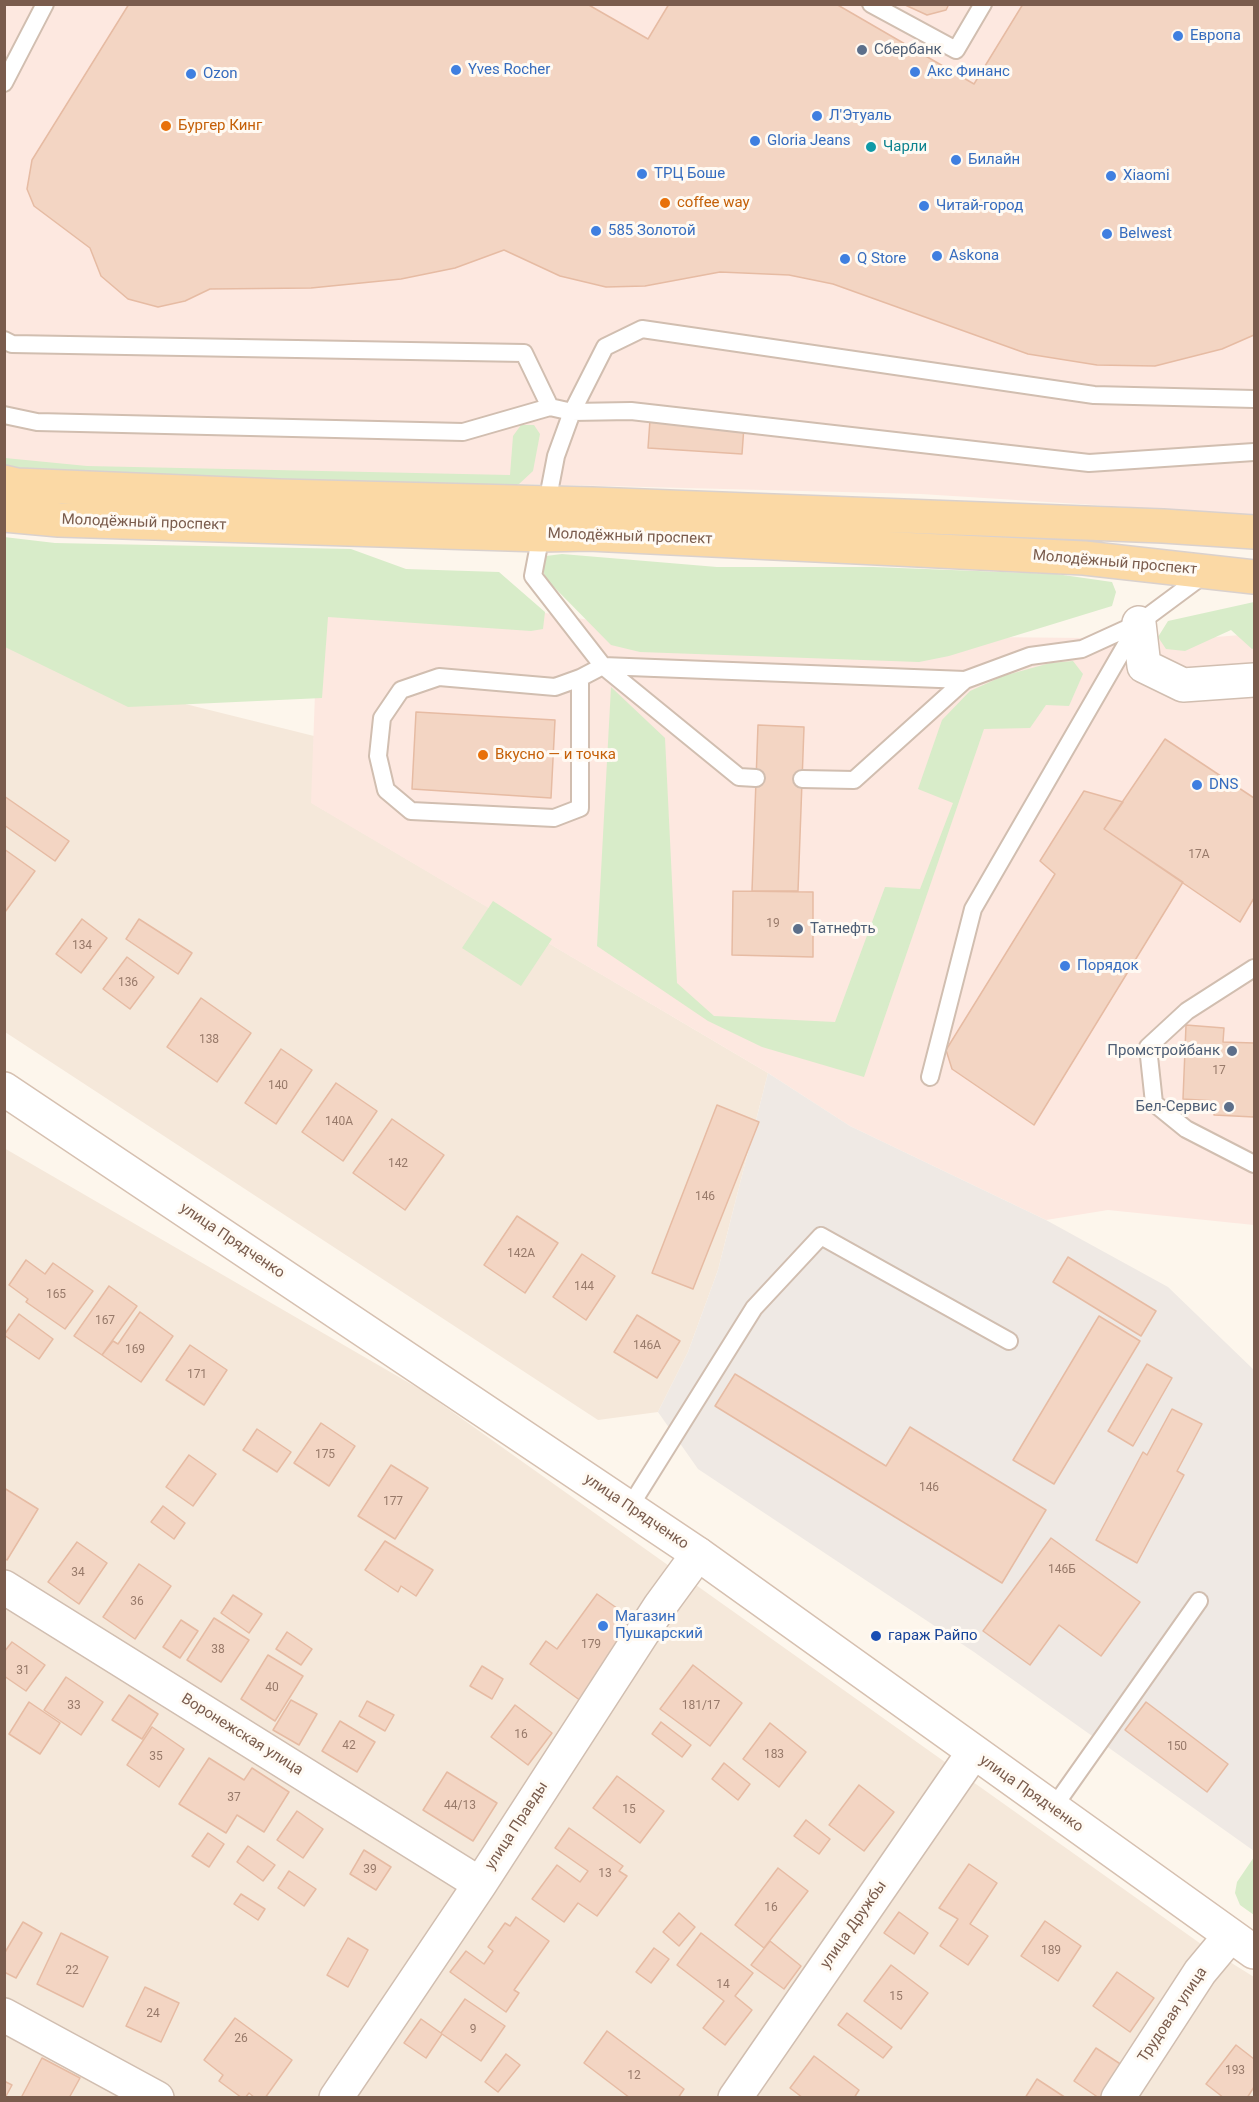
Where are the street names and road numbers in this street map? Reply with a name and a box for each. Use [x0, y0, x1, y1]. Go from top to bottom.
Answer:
street label: Молодёжный проспект [61, 511, 227, 535]
street label: Молодёжный проспект [547, 525, 713, 549]
street label: Молодёжный проспект [1032, 547, 1198, 579]
street label: улица Прядченко [176, 1199, 288, 1283]
street label: улица Прядченко [580, 1470, 692, 1554]
street label: Воронежская улица [178, 1690, 306, 1780]
street label: улица Прядченко [976, 1752, 1086, 1836]
street label: улица Правды [482, 1779, 552, 1873]
street label: улица Дружбы [817, 1878, 891, 1972]
street label: Трудовая улица [1135, 1964, 1211, 2066]

